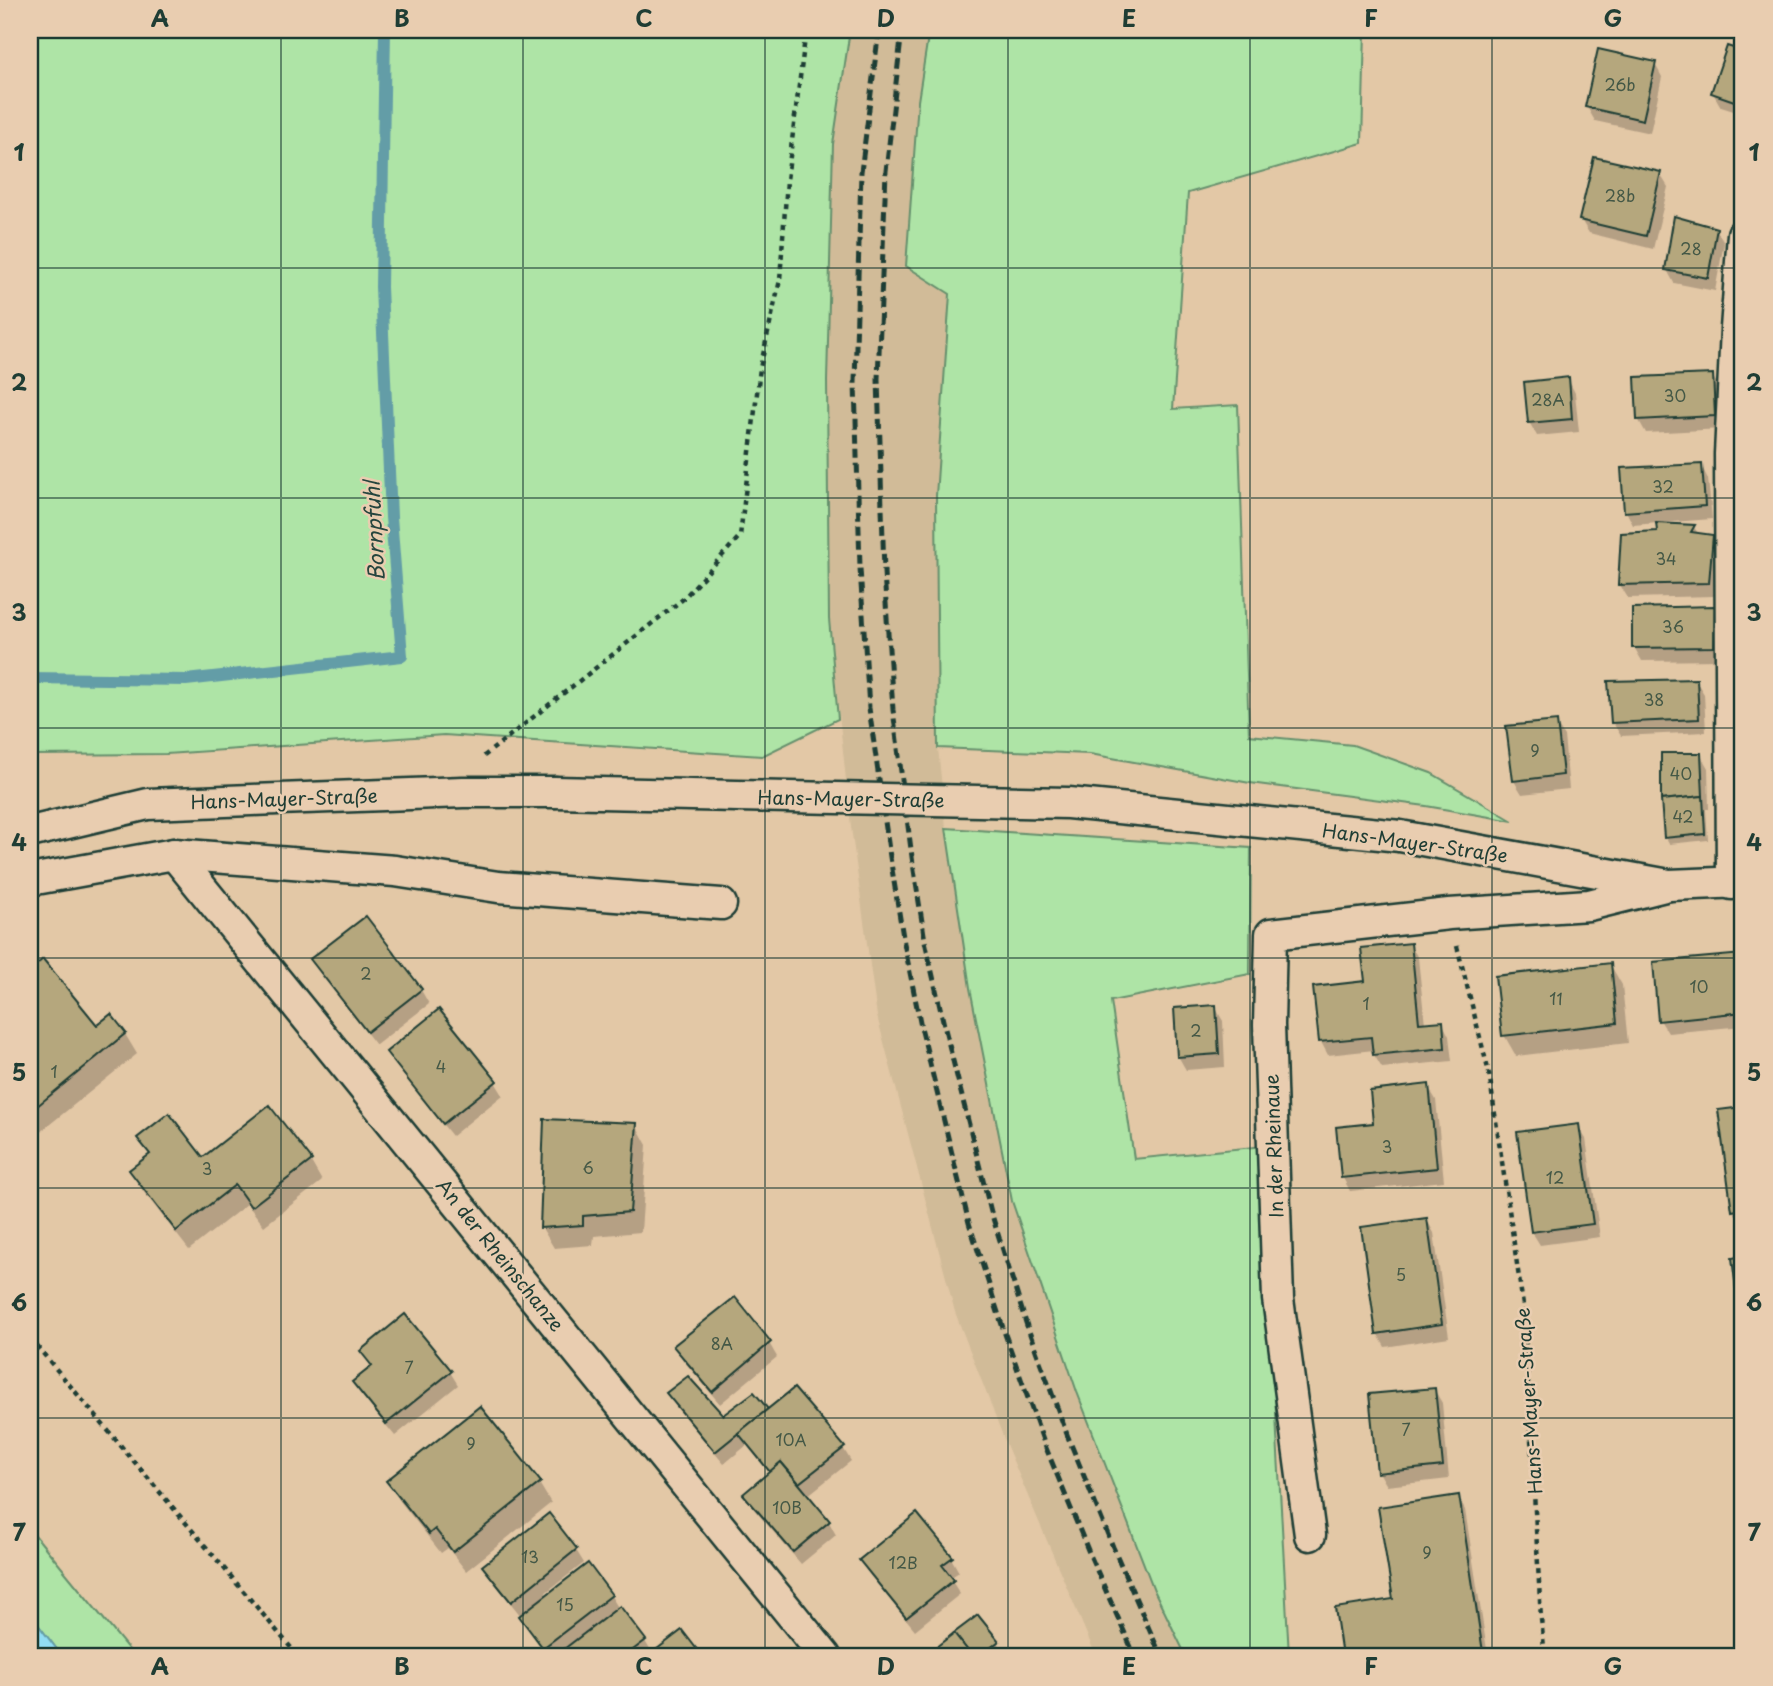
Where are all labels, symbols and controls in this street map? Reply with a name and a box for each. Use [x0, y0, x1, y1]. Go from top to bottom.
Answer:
text: A [151, 0, 169, 35]
text: B [394, 0, 410, 35]
text: C [635, 0, 653, 35]
text: D [877, 0, 895, 35]
text: E [1122, 0, 1136, 35]
text: F [1364, 0, 1378, 35]
text: G [1604, 0, 1622, 35]
house number: 26b [1604, 72, 1636, 96]
text: 1 [14, 134, 25, 169]
text: 1 [1749, 134, 1760, 169]
house number: 28b [1605, 183, 1635, 207]
house number: 28 [1680, 236, 1702, 260]
text: 2 [11, 364, 27, 399]
text: 2 [1746, 364, 1762, 399]
house number: 30 [1664, 383, 1686, 407]
house number: 28A [1531, 387, 1565, 411]
house number: 32 [1652, 474, 1674, 498]
water label: Bornpfuhl [354, 477, 392, 582]
house number: 34 [1655, 546, 1677, 570]
text: 3 [11, 594, 27, 629]
text: 3 [1746, 594, 1762, 629]
house number: 36 [1662, 614, 1684, 638]
house number: 38 [1644, 687, 1664, 711]
house number: 9 [1530, 738, 1540, 762]
house number: 40 [1670, 761, 1692, 785]
street label: Hans-Mayer-Straße [190, 781, 378, 815]
street label: Hans-Mayer-Straße [757, 782, 945, 814]
house number: 42 [1672, 804, 1694, 828]
street label: Hans-Mayer-Straße [1321, 815, 1510, 869]
text: 4 [11, 824, 27, 859]
text: 4 [1746, 824, 1762, 859]
house number: 2 [360, 961, 372, 985]
house number: 10 [1690, 974, 1708, 998]
house number: 11 [1549, 986, 1563, 1010]
house number: 1 [1362, 991, 1370, 1015]
house number: 2 [1190, 1018, 1202, 1042]
text: 5 [12, 1054, 26, 1089]
house number: 4 [436, 1054, 446, 1078]
text: 5 [1747, 1054, 1761, 1089]
house number: 1 [50, 1059, 58, 1083]
street label: In der Rheinaue [1256, 1073, 1290, 1219]
house number: 3 [1382, 1134, 1392, 1158]
house number: 6 [582, 1155, 594, 1179]
house number: 3 [202, 1156, 212, 1180]
house number: 12 [1546, 1165, 1564, 1189]
street label: An der Rheinschanze [430, 1172, 571, 1337]
house number: 5 [1396, 1262, 1406, 1286]
text: 6 [11, 1284, 27, 1319]
text: 6 [1746, 1284, 1762, 1319]
street label: Hans-Mayer-Straße [1508, 1307, 1548, 1495]
house number: 8A [711, 1331, 733, 1355]
house number: 7 [404, 1355, 414, 1379]
house number: 7 [1401, 1417, 1411, 1441]
house number: 10A [776, 1427, 806, 1451]
house number: 9 [466, 1431, 476, 1455]
house number: 10B [772, 1495, 802, 1519]
text: 7 [12, 1514, 26, 1549]
text: 7 [1747, 1514, 1761, 1549]
house number: 9 [1422, 1540, 1432, 1564]
house number: 13 [521, 1544, 539, 1568]
house number: 12B [888, 1550, 918, 1574]
house number: 15 [556, 1592, 574, 1616]
text: A [151, 1648, 169, 1683]
text: B [394, 1648, 410, 1683]
text: C [635, 1648, 653, 1683]
text: D [877, 1648, 895, 1683]
text: E [1122, 1648, 1136, 1683]
text: F [1364, 1648, 1378, 1683]
text: G [1604, 1648, 1622, 1683]

